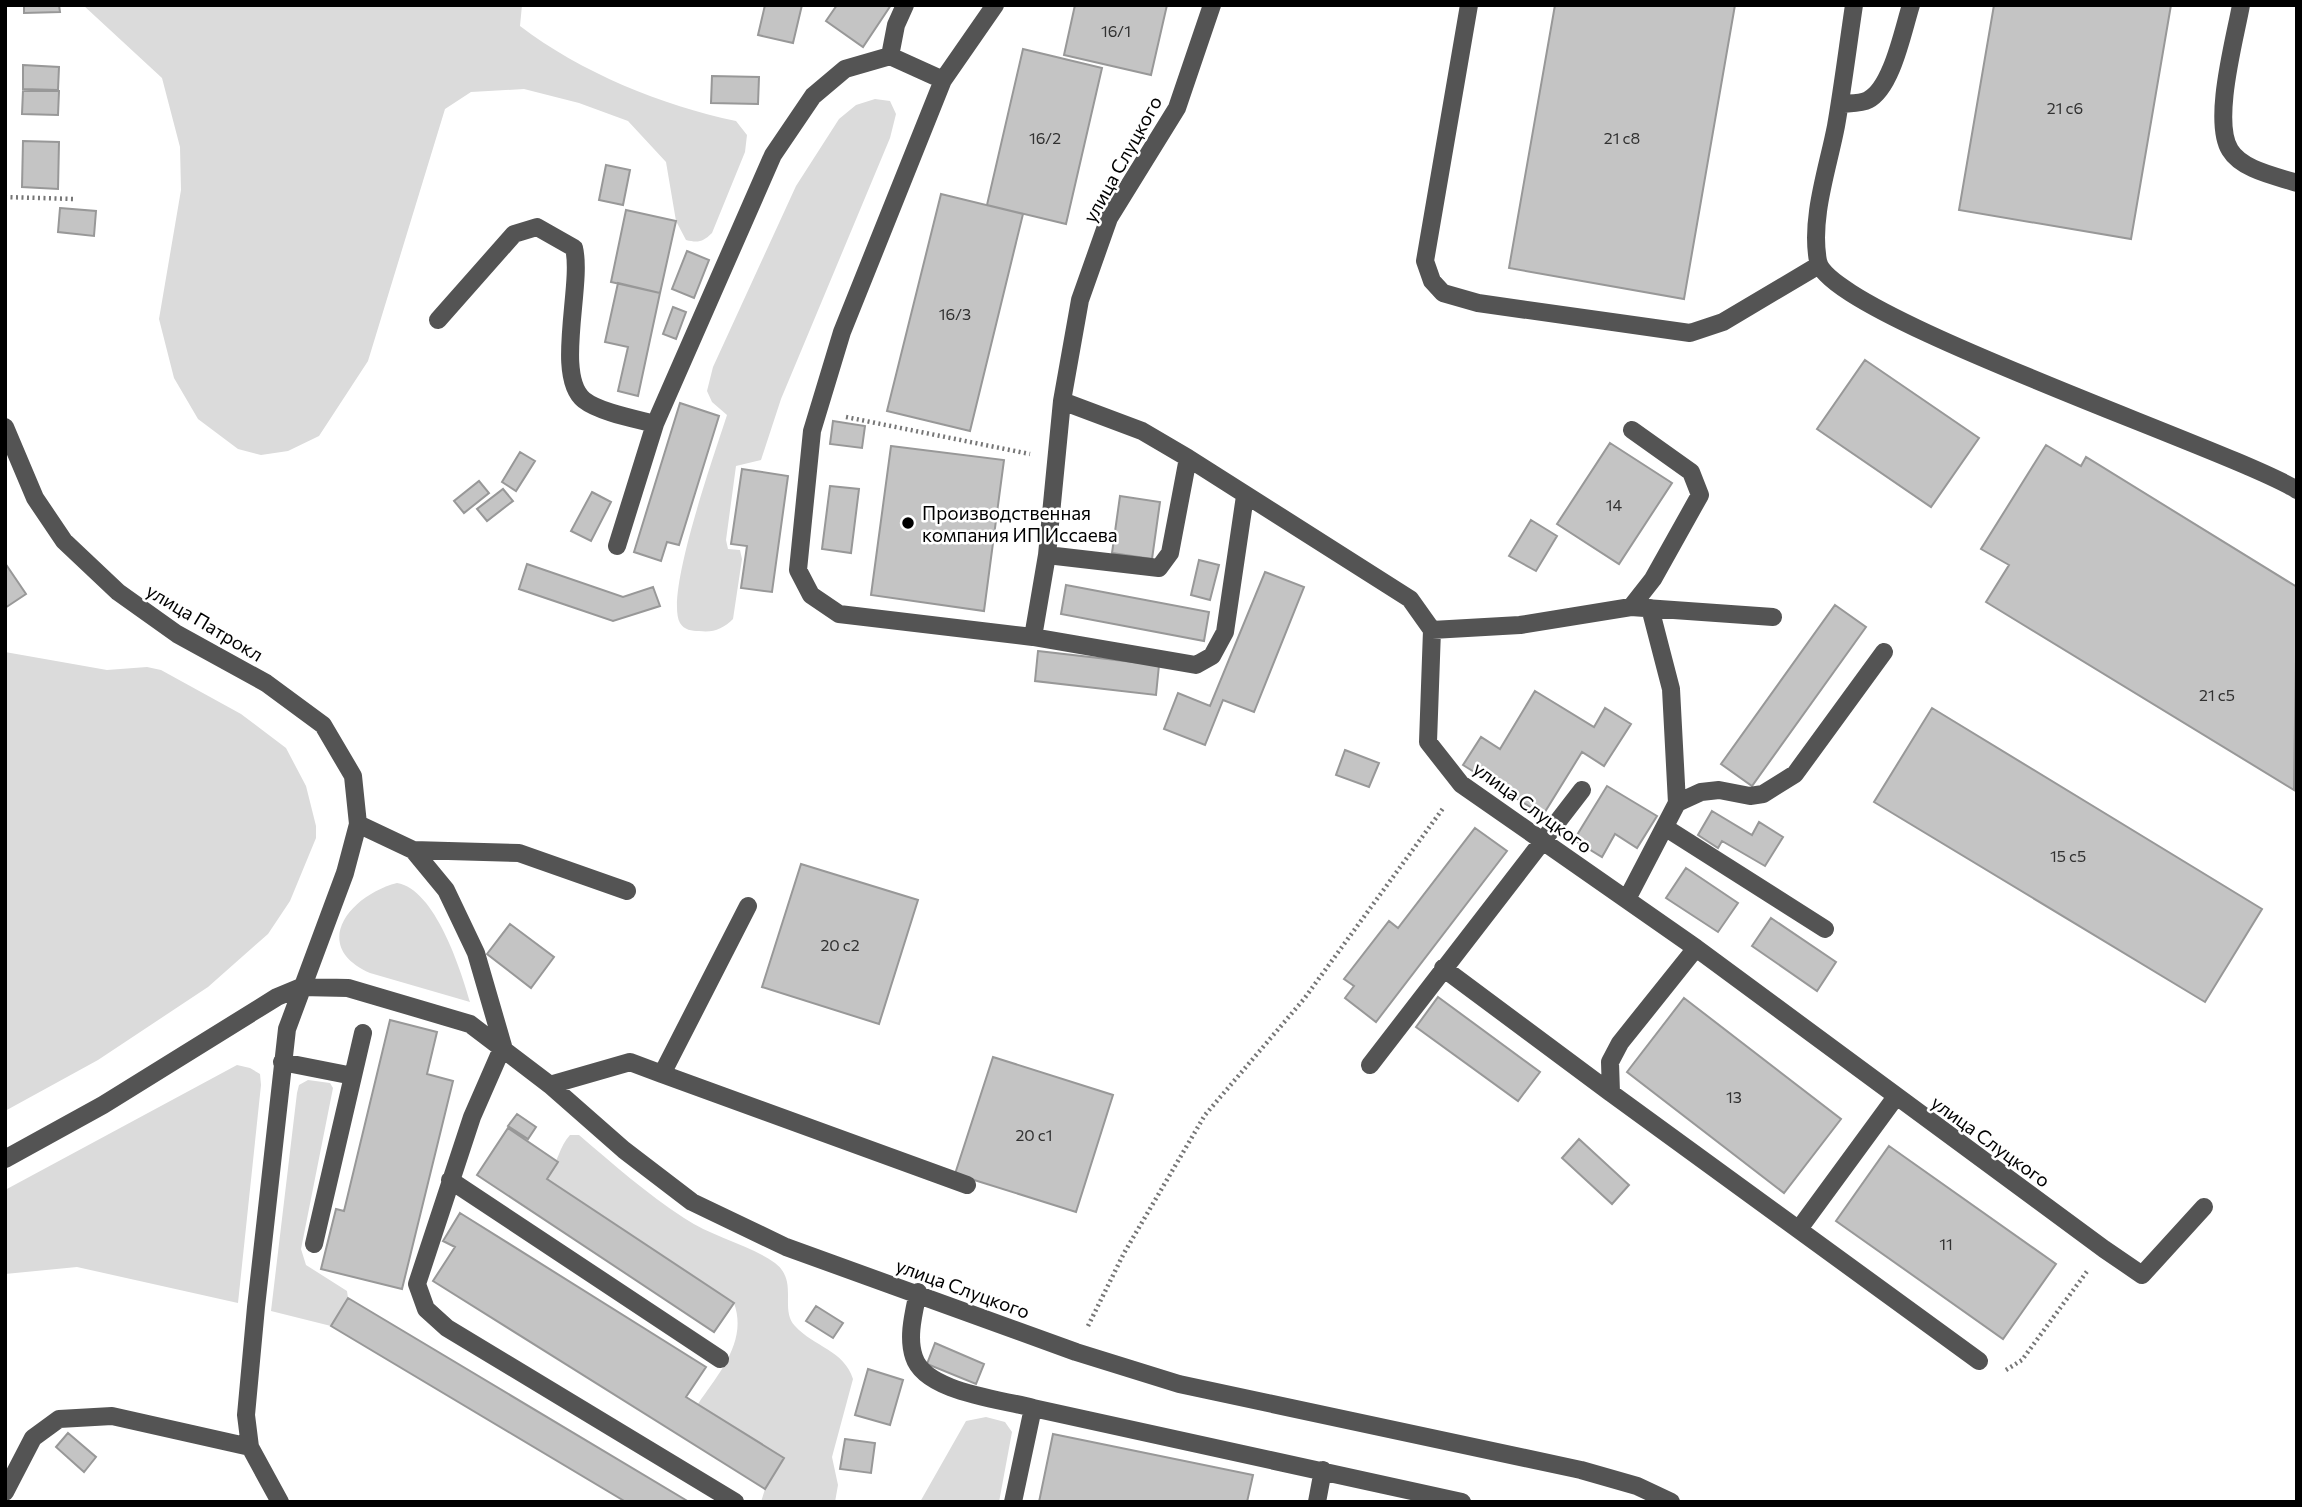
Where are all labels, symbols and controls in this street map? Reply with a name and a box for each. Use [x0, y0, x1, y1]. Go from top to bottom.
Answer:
house number: 16/1 [1101, 21, 1131, 40]
street label: улица Слуцкого [1078, 92, 1166, 226]
house number: 21 с6 [2047, 98, 2083, 117]
house number: 16/2 [1029, 128, 1061, 147]
house number: 21 с8 [1604, 128, 1640, 147]
house number: 16/3 [939, 304, 971, 323]
house number: 14 [1606, 495, 1623, 514]
place label: Производственная компания ИП Иссаева [922, 501, 1118, 546]
marker: Производственная компания ИП Иссаева [900, 515, 916, 531]
street label: улица Патрокл [142, 578, 268, 666]
house number: 21 с5 [2199, 685, 2235, 704]
street label: улица Слуцкого [1469, 756, 1597, 858]
house number: 15 с5 [2050, 846, 2086, 865]
house number: 20 с2 [820, 935, 860, 954]
house number: 13 [1726, 1087, 1742, 1106]
street label: улица Слуцкого [1927, 1090, 2055, 1192]
house number: 20 с1 [1015, 1125, 1053, 1144]
house number: 11 [1939, 1234, 1953, 1253]
street label: улица Слуцкого [893, 1253, 1033, 1323]

